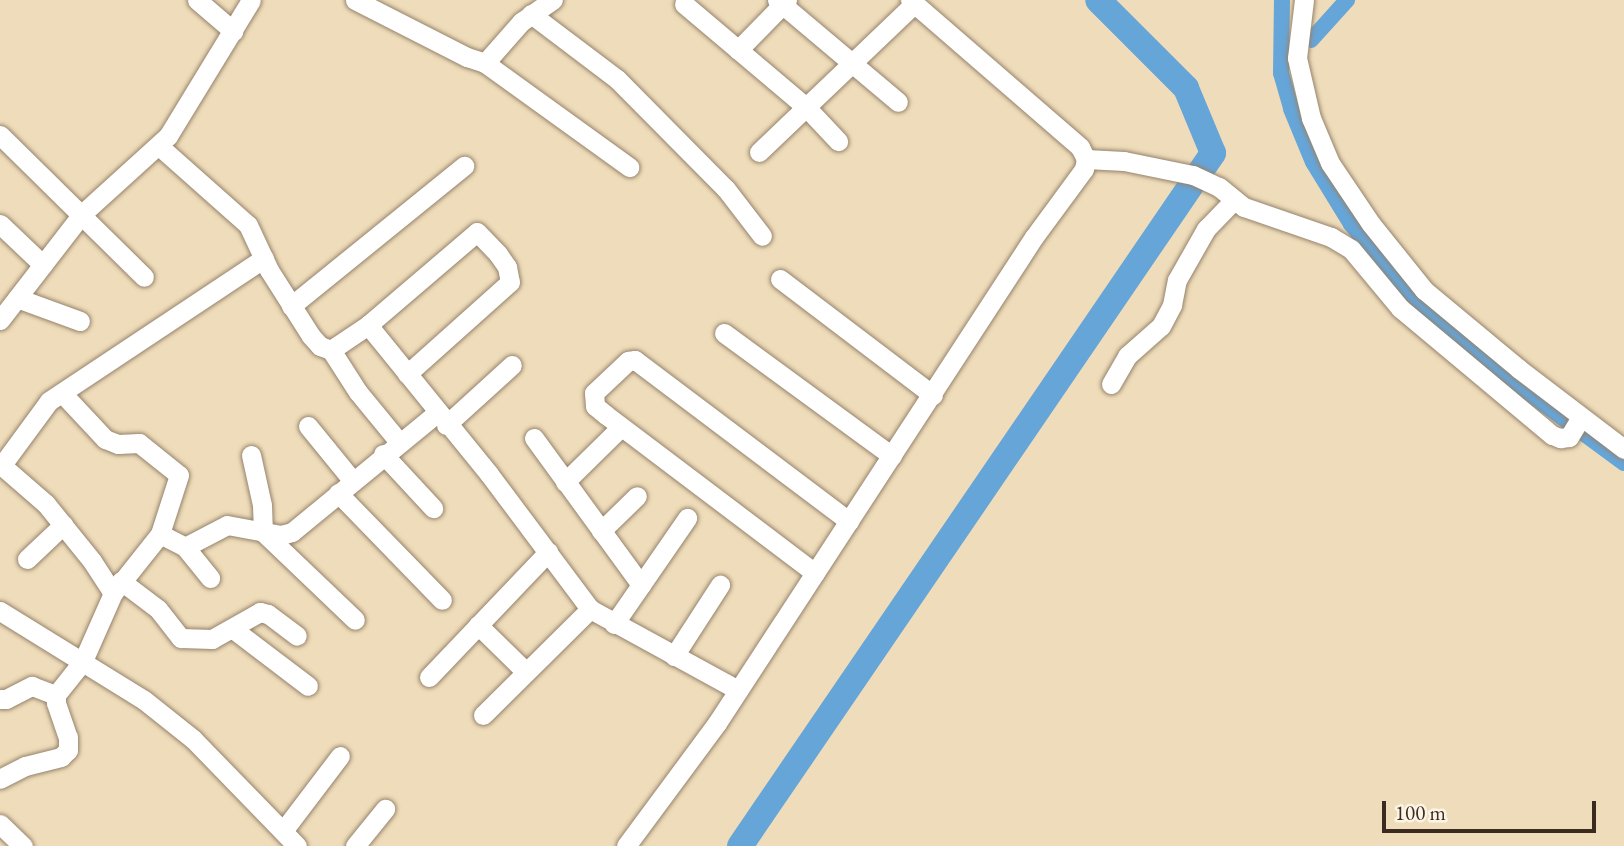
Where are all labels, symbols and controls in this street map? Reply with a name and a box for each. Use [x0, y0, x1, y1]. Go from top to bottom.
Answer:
scale bar [1386, 786, 1600, 830]
text: 100 m [1395, 799, 1446, 826]

